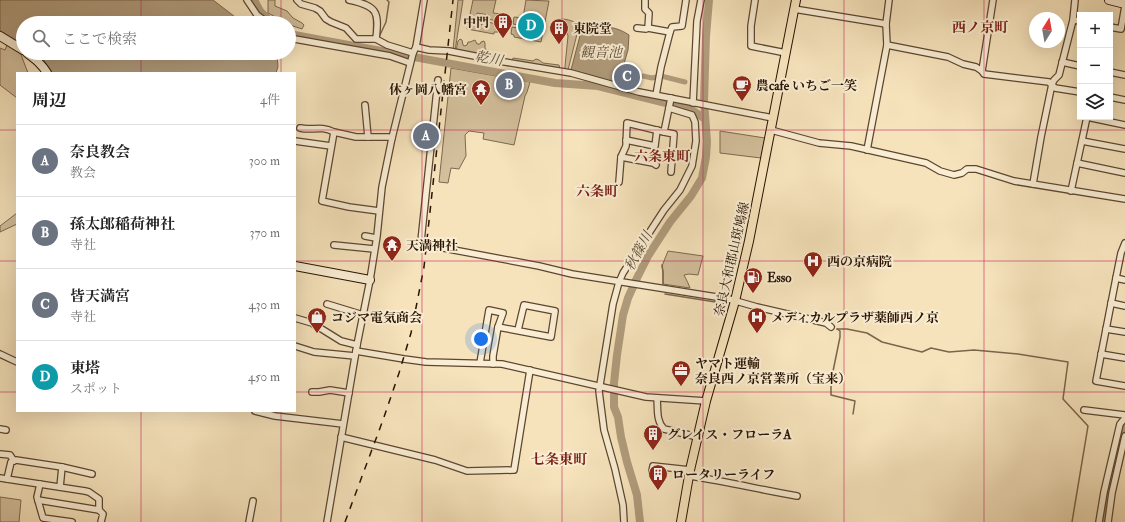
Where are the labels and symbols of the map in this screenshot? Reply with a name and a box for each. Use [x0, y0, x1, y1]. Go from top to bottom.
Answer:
building icon: 中門 [492, 11, 514, 39]
pin: D [518, 11, 544, 41]
north arrow [1029, 12, 1065, 48]
place label: 中門 [463, 15, 489, 31]
building icon: 東院堂 [548, 17, 570, 45]
district label: 西ノ京町 [952, 19, 1009, 36]
place label: 東院堂 [573, 21, 612, 37]
water label: 観音池 [580, 44, 624, 61]
water label: 乾川 [474, 48, 506, 70]
pin: C [614, 62, 640, 92]
pin: B [496, 70, 522, 100]
cafe icon: 農cafe いちご一笑 [731, 74, 753, 102]
temple icon: 休ヶ岡八幡宮 [470, 78, 492, 106]
place label: 農cafe いちご一笑 [756, 78, 857, 94]
place label: 休ヶ岡八幡宮 [389, 82, 467, 98]
pin: A [413, 121, 439, 151]
district label: 六条東町 [634, 148, 691, 165]
district label: 六条町 [576, 183, 619, 200]
street label: 奈良大和郡山斑鳩線 [711, 200, 753, 318]
water label: 秋篠川 [621, 227, 657, 274]
temple icon: 天満神社 [381, 234, 403, 262]
place label: 天満神社 [406, 238, 458, 254]
hospital icon: 西の京病院 [802, 250, 824, 278]
place label: 西の京病院 [827, 254, 892, 270]
fuel station icon: Esso [742, 266, 764, 294]
place label: Esso [767, 270, 792, 286]
shop icon: コジマ電気商会 [306, 306, 328, 334]
hospital icon: メディカルプラザ薬師西ノ京 [746, 306, 768, 334]
place label: コジマ電気商会 [331, 310, 422, 326]
place label: メディカルプラザ薬師西ノ京 [771, 310, 939, 326]
your location [471, 329, 491, 349]
place label: ヤマト運輸 奈良西ノ京営業所（宝来） [695, 356, 851, 387]
office icon: ヤマト運輸 奈良西ノ京営業所（宝来） [670, 359, 692, 387]
building icon: グレイス・フローラA [642, 423, 664, 451]
place label: グレイス・フローラA [667, 427, 792, 443]
district label: 七条東町 [531, 451, 588, 468]
building icon: ロータリーライフ [647, 463, 669, 491]
place label: ロータリーライフ [672, 467, 775, 483]

